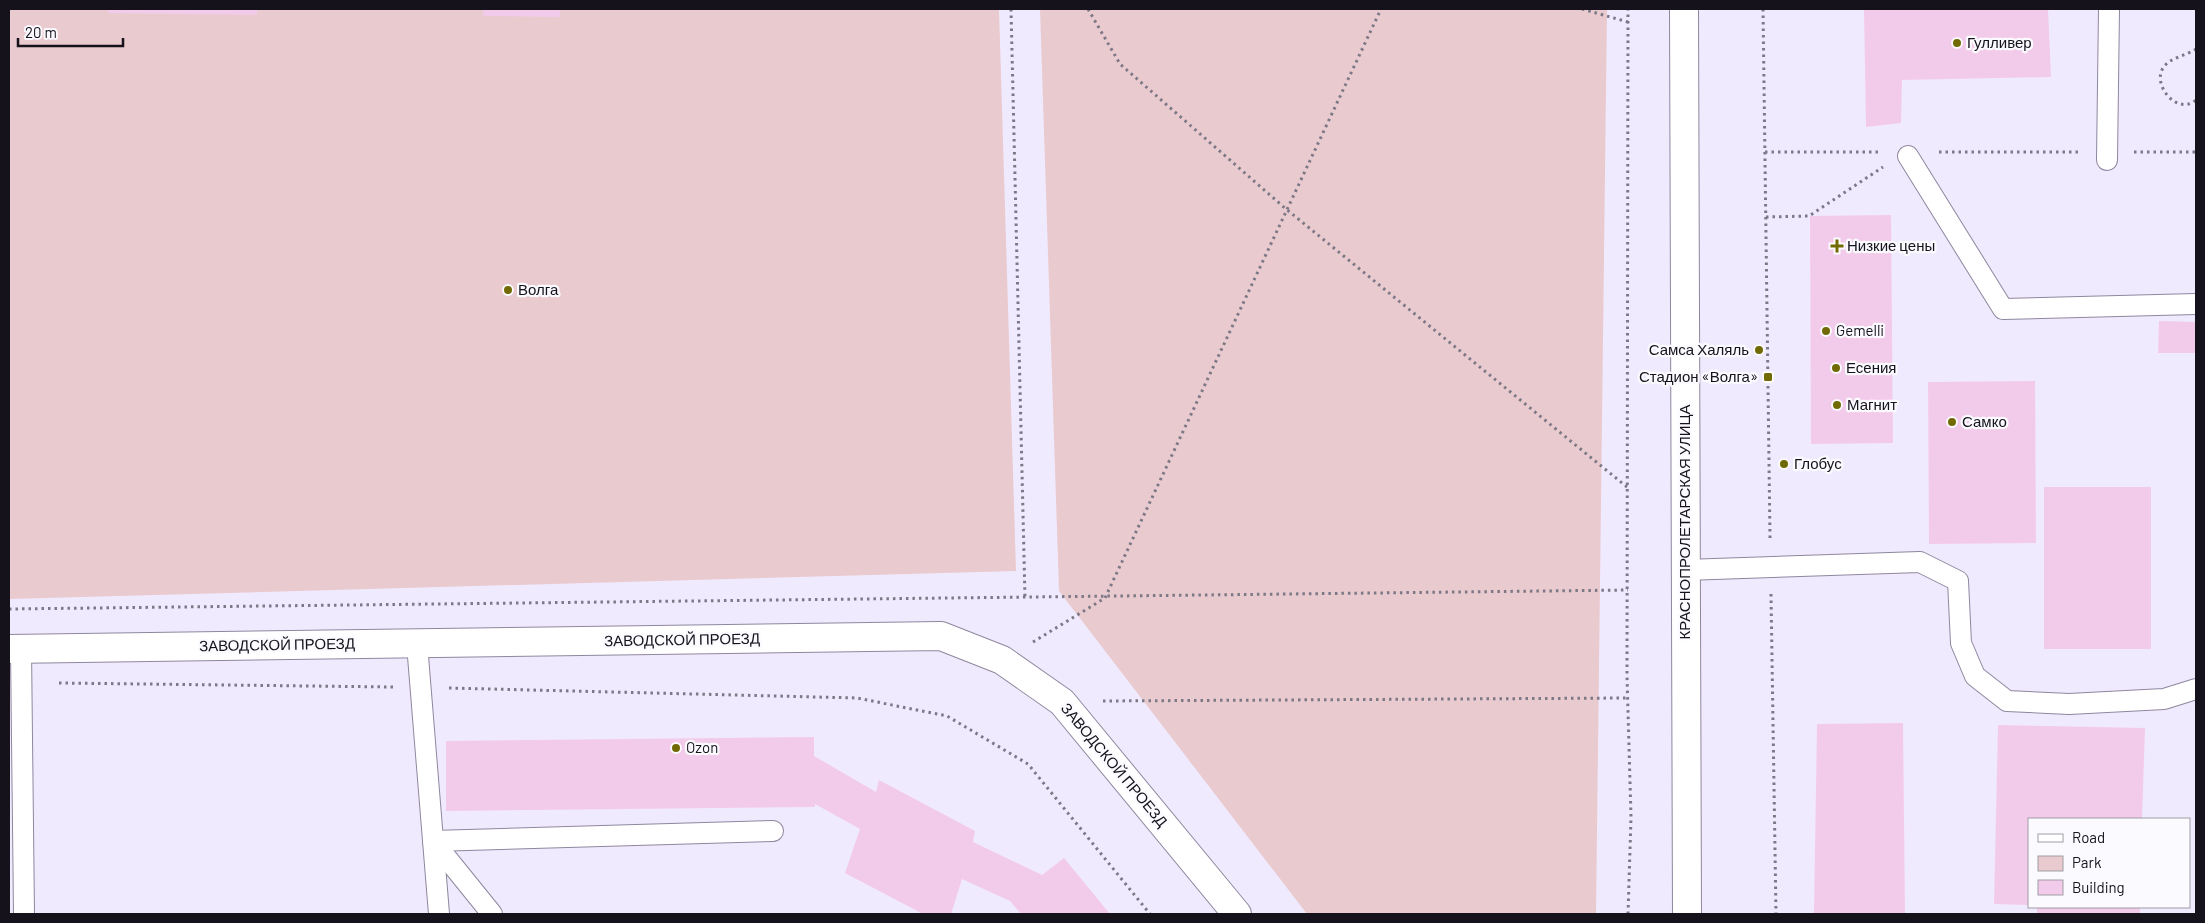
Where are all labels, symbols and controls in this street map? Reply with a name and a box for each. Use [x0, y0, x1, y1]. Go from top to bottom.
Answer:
scale bar [18, 15, 122, 47]
text: 20 m [25, 23, 57, 41]
place label: Гулливер [1967, 33, 2032, 51]
marker: Гулливер [1951, 37, 1963, 49]
place label: Низкие цены [1847, 236, 1935, 254]
marker: Низкие цены [1831, 240, 1843, 252]
place label: Волга [518, 280, 559, 298]
marker: Волга [502, 284, 514, 296]
place label: Gemelli [1836, 321, 1884, 339]
marker: Gemelli [1820, 325, 1832, 337]
place label: Самса Халяль [1649, 340, 1749, 358]
marker: Самса Халяль [1753, 344, 1765, 356]
place label: Есения [1846, 358, 1896, 376]
marker: Есения [1830, 362, 1842, 374]
place label: Стадион «Волга» [1639, 367, 1758, 385]
marker: Стадион «Волга» [1762, 371, 1774, 383]
place label: Магнит [1847, 395, 1897, 413]
marker: Магнит [1831, 399, 1843, 411]
street label: КРАСНОПРОЛЕТАРСКАЯ УЛИЦА [1675, 404, 1693, 640]
place label: Самко [1962, 412, 2007, 430]
marker: Самко [1946, 416, 1958, 428]
place label: Глобус [1794, 454, 1842, 472]
marker: Глобус [1778, 458, 1790, 470]
street label: ЗАВОДСКОЙ ПРОЕЗД [604, 629, 760, 649]
street label: ЗАВОДСКОЙ ПРОЕЗД [199, 634, 355, 654]
street label: ЗАВОДСКОЙ ПРОЕЗД [1058, 699, 1172, 830]
place label: Ozon [686, 738, 718, 756]
marker: Ozon [670, 742, 682, 754]
legend [2028, 818, 2190, 908]
text: Road [2072, 828, 2105, 846]
text: Park [2072, 853, 2102, 871]
text: Building [2072, 878, 2125, 896]

